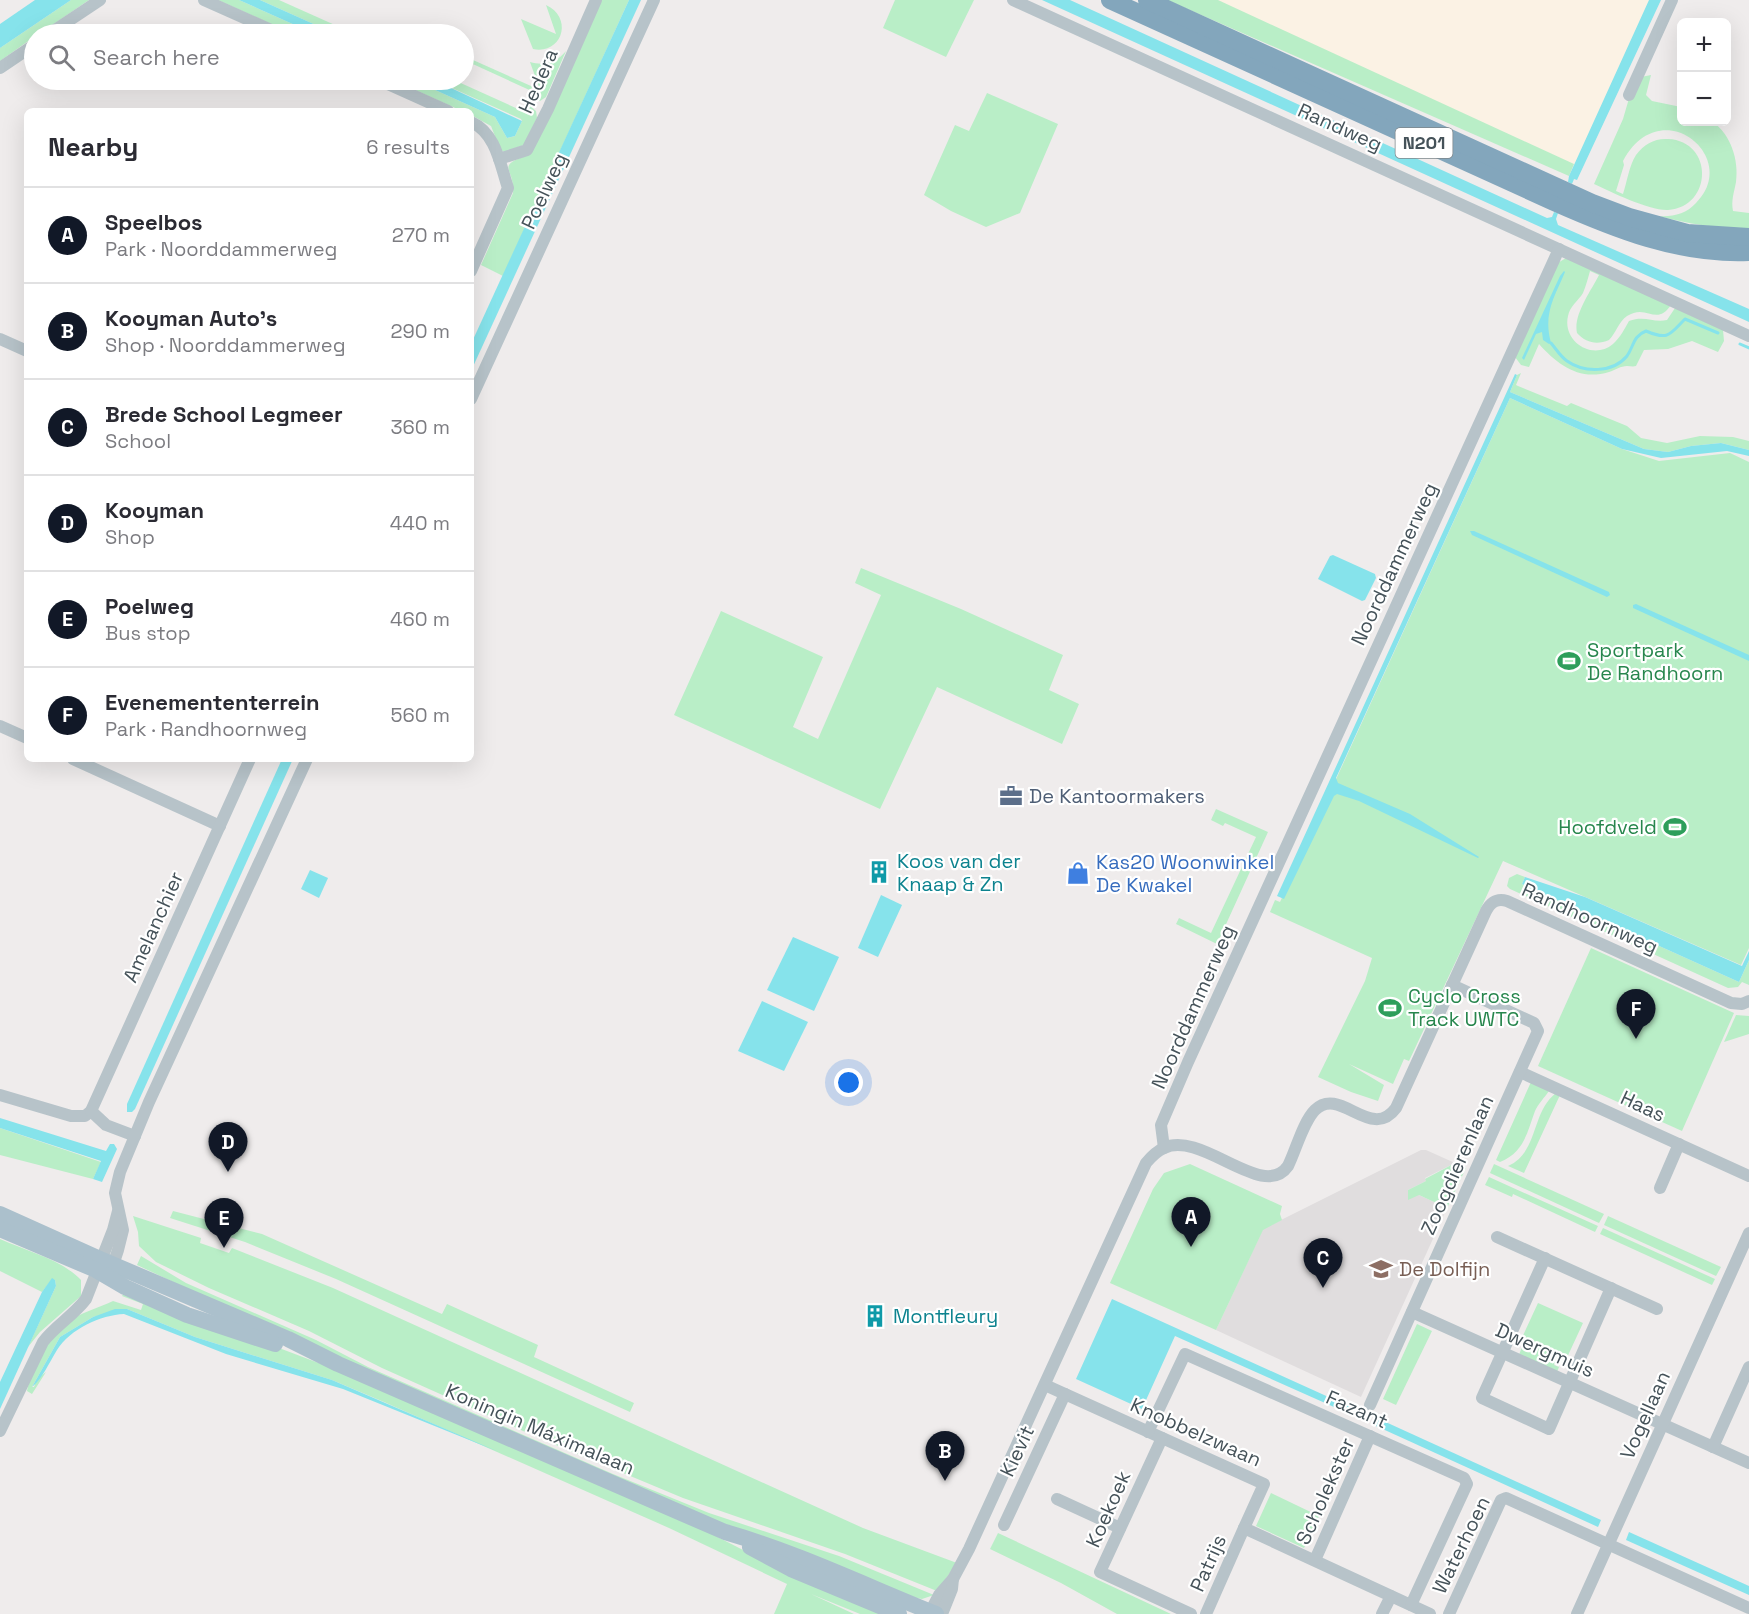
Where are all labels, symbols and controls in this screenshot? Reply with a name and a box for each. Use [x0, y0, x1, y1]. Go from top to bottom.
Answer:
map controls [1677, 18, 1731, 126]
button: + [1677, 18, 1731, 72]
search box [24, 24, 474, 90]
icon: search [45, 41, 78, 74]
text: Search here [93, 43, 220, 71]
street label: Hedera [512, 44, 564, 118]
button: − [1677, 72, 1731, 126]
street label: Randweg [1294, 97, 1386, 157]
road number: N201 [1396, 128, 1452, 158]
text: Nearby [48, 130, 138, 164]
text: 6 results [366, 134, 450, 160]
street label: Poelweg [515, 149, 573, 233]
text: Speelbos [105, 208, 203, 236]
text: A [61, 222, 74, 248]
text: 270 m [392, 222, 450, 248]
text: Park · Noorddammerweg [105, 236, 337, 262]
text: Kooyman Auto's [105, 304, 277, 332]
text: B [61, 318, 74, 344]
text: 290 m [391, 318, 450, 344]
text: Shop · Noorddammerweg [105, 332, 346, 358]
text: Brede School Legmeer [105, 400, 343, 428]
text: C [61, 414, 74, 440]
text: 360 m [391, 414, 450, 440]
text: School [105, 428, 171, 454]
street label: Noorddammerweg [1345, 478, 1443, 650]
text: Kooyman [105, 496, 204, 524]
text: D [61, 510, 74, 536]
text: 440 m [390, 510, 450, 536]
text: Shop [105, 524, 155, 550]
text: Poelweg [105, 592, 194, 620]
text: E [62, 606, 73, 632]
text: 460 m [390, 606, 450, 632]
text: Bus stop [105, 620, 191, 646]
place label: Sportpark De Randhoorn [1587, 637, 1723, 686]
sports icon: Sportpark De Randhoorn [1556, 648, 1582, 674]
text: Evenemententerrein [105, 688, 320, 716]
text: F [62, 702, 73, 728]
text: 560 m [391, 702, 450, 728]
text: Park · Randhoornweg [105, 716, 307, 742]
office icon: De Kantoormakers [998, 783, 1024, 809]
place label: De Kantoormakers [1029, 783, 1205, 809]
place label: Hoofdveld [1558, 814, 1657, 840]
sports icon: Hoofdveld [1662, 814, 1688, 840]
place label: Koos van der Knaap & Zn [897, 848, 1021, 897]
place label: Kas20 Woonwinkel De Kwakel [1096, 849, 1274, 898]
building icon: Koos van der Knaap & Zn [866, 859, 892, 885]
shop icon: Kas20 Woonwinkel De Kwakel [1065, 860, 1091, 886]
street label: Amelanchier [117, 867, 189, 987]
street label: Randhoornweg [1518, 876, 1662, 960]
street label: Noorddammerweg [1145, 921, 1241, 1093]
place label: Cyclo Cross Track UWTC [1408, 983, 1521, 1032]
pin: F [1616, 990, 1656, 1039]
sports icon: Cyclo Cross Track UWTC [1377, 995, 1403, 1021]
your location [834, 1068, 863, 1097]
street label: Haas [1616, 1084, 1670, 1128]
street label: Zoogdierenlaan [1415, 1091, 1499, 1239]
pin: D [208, 1122, 248, 1172]
pin: E [204, 1198, 244, 1248]
pin: A [1172, 1198, 1210, 1247]
pin: C [1304, 1238, 1342, 1288]
school or university icon: De Dolfijn [1368, 1256, 1394, 1282]
place label: De Dolfijn [1399, 1256, 1490, 1282]
building icon: Montfleury [862, 1303, 888, 1329]
place label: Montfleury [893, 1303, 998, 1329]
street label: Dwergmuis [1491, 1317, 1599, 1383]
street label: Vogellaan [1614, 1367, 1676, 1463]
street label: Koningin Máximalaan [441, 1377, 639, 1481]
street label: Fazant [1322, 1384, 1392, 1434]
street label: Knobbelzwaan [1126, 1391, 1266, 1473]
street label: Kievit [994, 1421, 1040, 1481]
pin: B [926, 1432, 964, 1481]
street label: Scholekster [1290, 1433, 1360, 1549]
street label: Koekoek [1080, 1466, 1136, 1551]
street label: Waterhoen [1426, 1492, 1496, 1598]
street label: Patrijs [1184, 1530, 1232, 1596]

